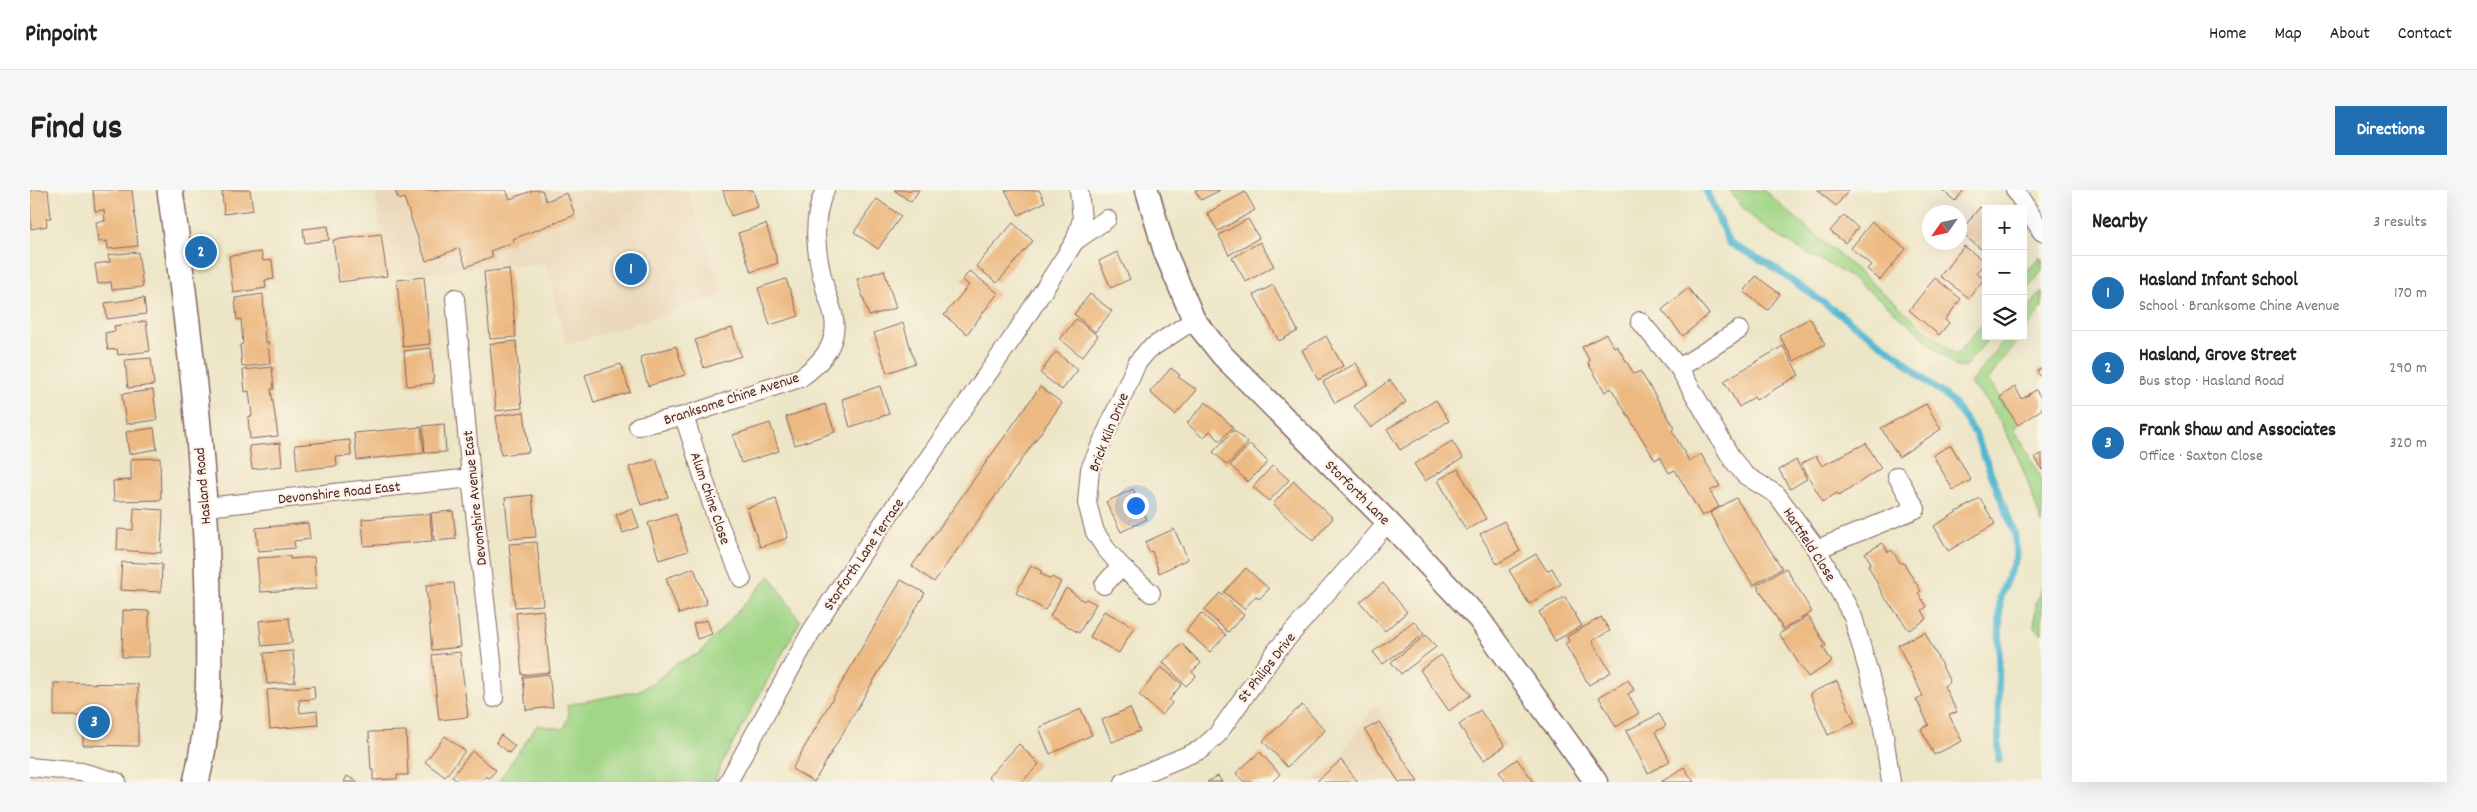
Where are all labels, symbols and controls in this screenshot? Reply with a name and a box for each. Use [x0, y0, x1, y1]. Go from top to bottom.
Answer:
text: Pinpoint [25, 18, 97, 52]
text: Home [2209, 22, 2246, 47]
text: Map [2274, 22, 2302, 47]
text: About [2330, 22, 2370, 47]
text: Contact [2398, 22, 2452, 47]
text: Find us [30, 105, 122, 155]
button: Directions [2335, 106, 2447, 155]
north arrow [1922, 205, 1967, 250]
map controls [1982, 205, 2027, 340]
button: + [1982, 205, 2027, 250]
text: Nearby [2092, 208, 2147, 238]
text: 3 results [2373, 211, 2427, 234]
pin: 2 [185, 233, 217, 271]
pin: 1 [615, 250, 647, 288]
button: − [1982, 250, 2027, 295]
text: Hasland Infant School [2139, 268, 2298, 295]
text: 1 [2106, 282, 2110, 305]
text: 170 m [2394, 282, 2427, 305]
button: layers [1982, 295, 2027, 340]
text: School · Branksome Chine Avenue [2139, 295, 2339, 318]
text: Hasland, Grove Street [2139, 343, 2297, 370]
text: 2 [2105, 357, 2112, 380]
text: 290 m [2389, 357, 2427, 380]
street label: Branksome Chine Avenue [661, 368, 803, 432]
text: Bus stop · Hasland Road [2139, 370, 2284, 393]
street label: Brick Kiln Drive [1084, 390, 1136, 476]
text: Frank Shaw and Associates [2139, 418, 2336, 445]
street label: Devonshire Avenue East [458, 429, 494, 567]
text: 3 [2104, 432, 2112, 455]
text: 320 m [2390, 432, 2427, 455]
text: Office · Saxton Close [2139, 445, 2263, 468]
street label: Hasland Road [190, 446, 218, 525]
street label: Alum Chine Close [683, 449, 735, 548]
street label: Storforth Lane [1319, 456, 1395, 531]
street label: Devonshire Road East [277, 477, 402, 511]
your location [1123, 493, 1149, 519]
street label: Storforth Lane Terrace [819, 494, 911, 616]
street label: Hartfield Close [1776, 504, 1841, 587]
street label: St Philips Drive [1233, 628, 1302, 708]
pin: 3 [78, 703, 110, 741]

